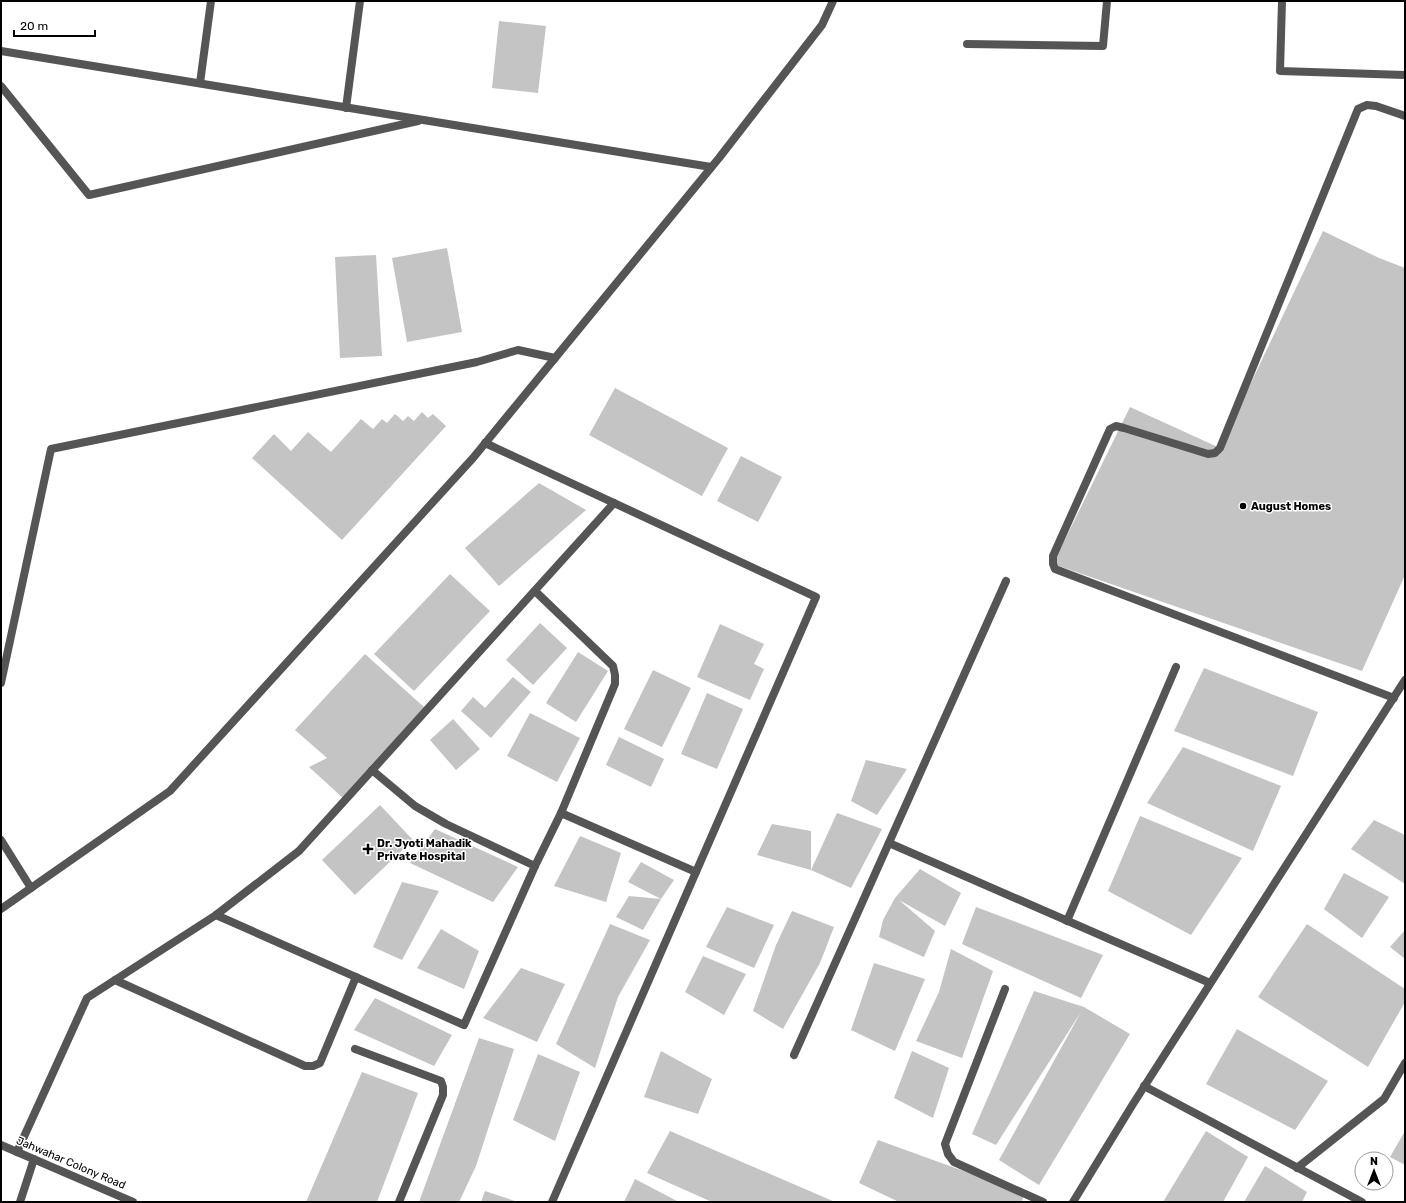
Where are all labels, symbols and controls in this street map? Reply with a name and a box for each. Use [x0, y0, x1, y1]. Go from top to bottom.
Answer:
scale bar [14, 12, 95, 38]
text: 20 m [20, 19, 48, 33]
place label: August Homes [1251, 500, 1331, 513]
marker: August Homes [1238, 501, 1248, 511]
place label: Dr. Jyoti Mahadik Private Hospital [377, 837, 472, 863]
marker: Dr. Jyoti Mahadik Private Hospital [362, 843, 374, 855]
street label: Jahwahar Colony Road [14, 1134, 128, 1192]
north arrow [1354, 1151, 1394, 1191]
text: N [1370, 1155, 1378, 1168]

